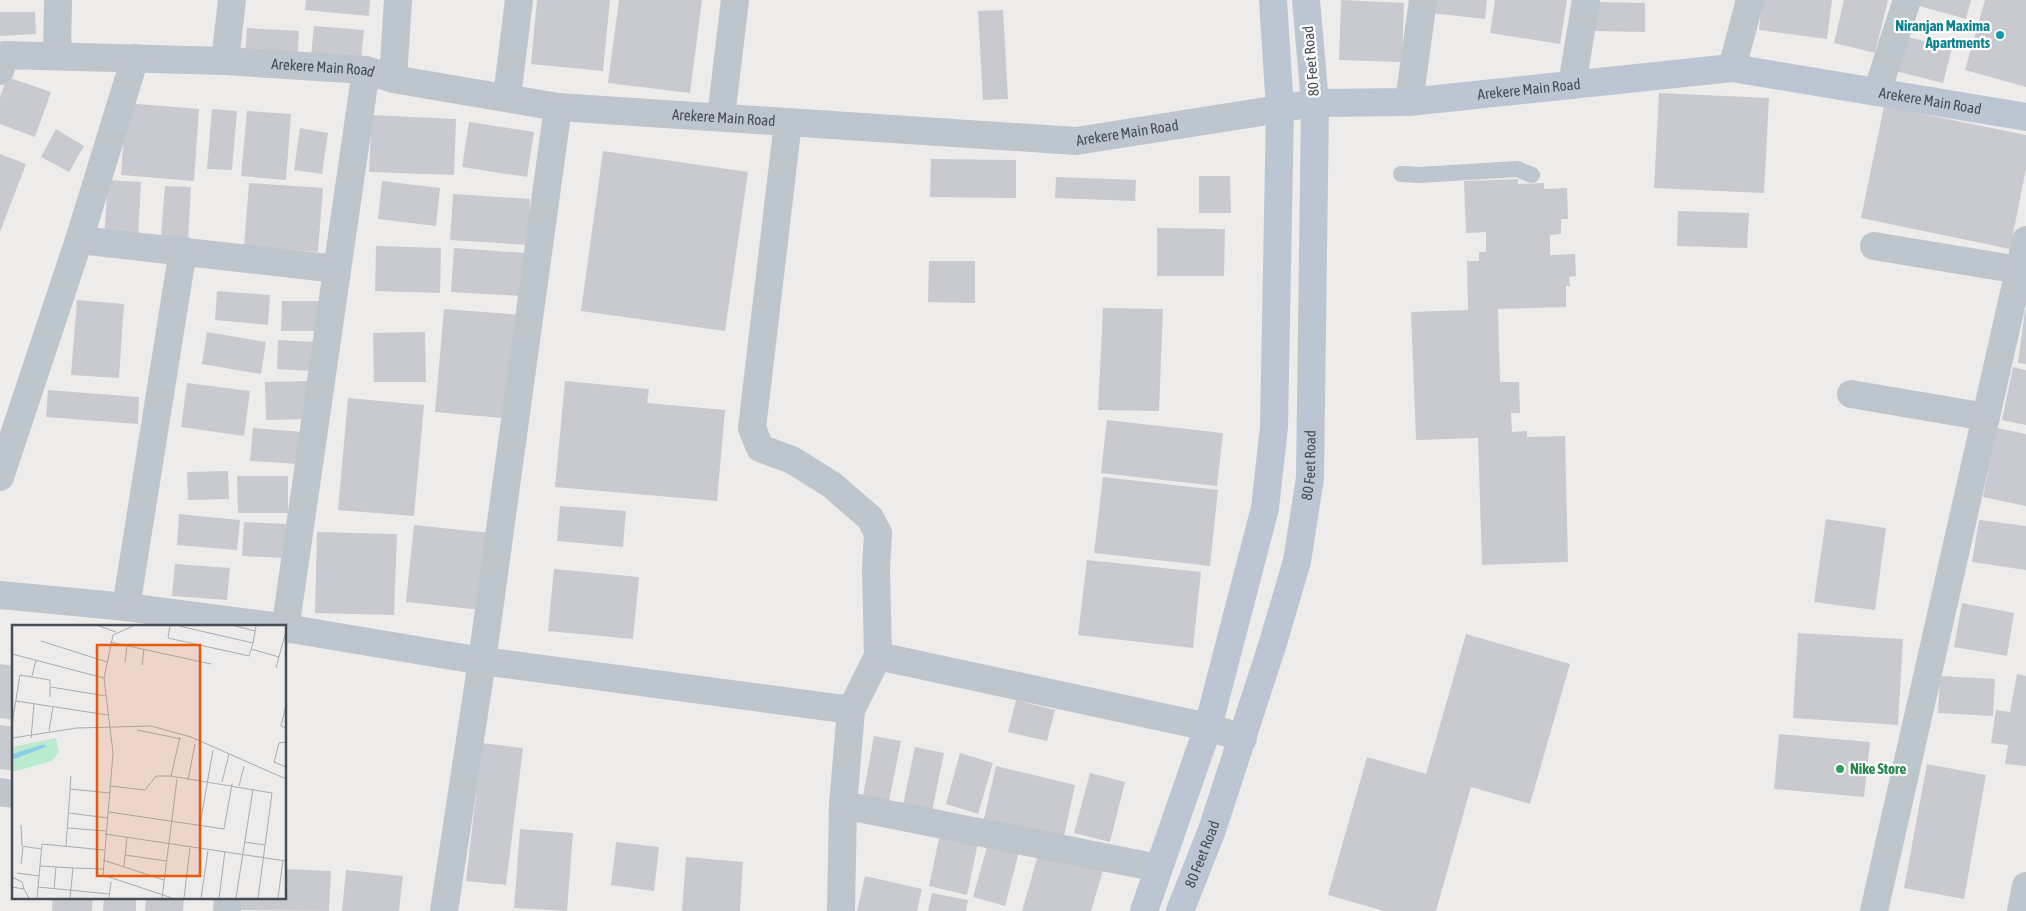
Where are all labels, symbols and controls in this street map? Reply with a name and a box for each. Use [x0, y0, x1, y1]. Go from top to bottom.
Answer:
place label: Niranjan Maxima Apartments [1895, 17, 1991, 51]
street label: 80 Feet Road [1299, 25, 1322, 97]
marker: Niranjan Maxima Apartments [1994, 29, 2006, 41]
street label: Arekere Main Road [271, 55, 377, 80]
street label: Arekere Main Road [1477, 75, 1581, 103]
street label: Arekere Main Road [1878, 84, 1983, 117]
street label: Arekere Main Road [671, 106, 776, 129]
street label: Arekere Main Road [1075, 116, 1180, 149]
street label: 80 Feet Road [1298, 430, 1319, 501]
inset map [12, 625, 286, 898]
place label: Nike Store [1850, 760, 1906, 777]
marker: Nike Store [1834, 763, 1846, 775]
street label: 80 Feet Road [1181, 818, 1222, 890]

